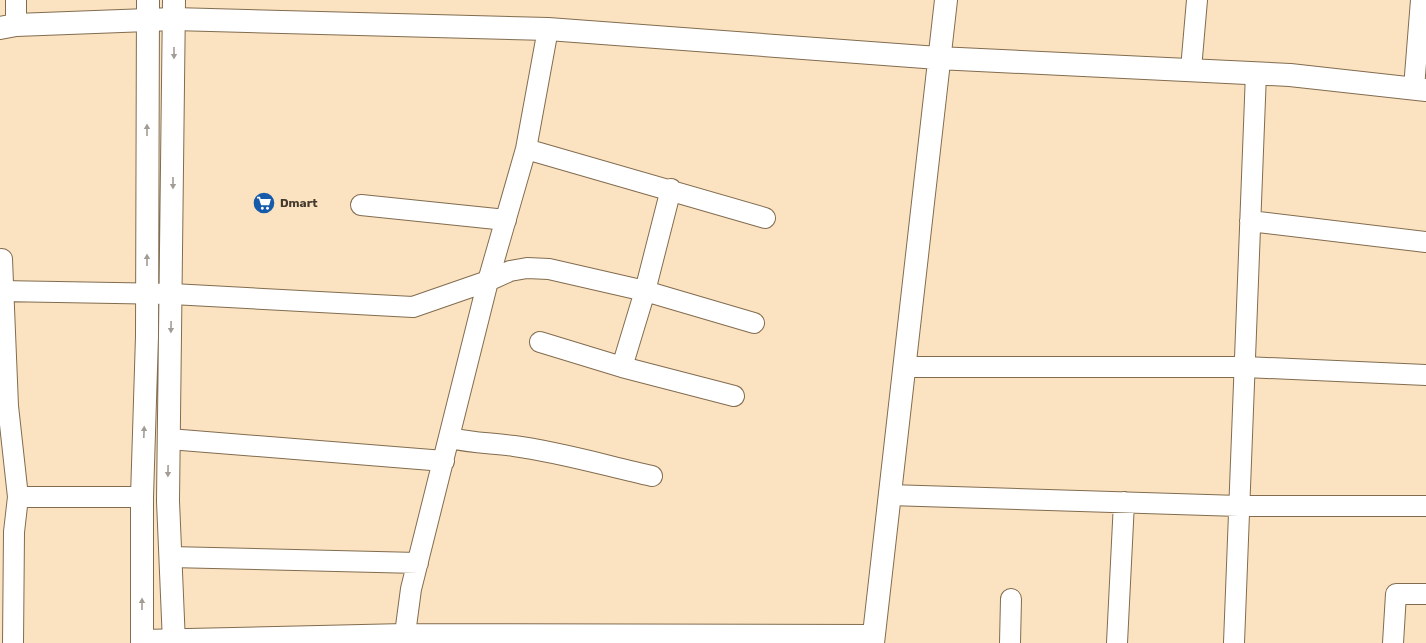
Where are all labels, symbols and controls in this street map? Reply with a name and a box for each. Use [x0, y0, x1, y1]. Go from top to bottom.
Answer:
one-way arrow [171, 47, 177, 60]
one-way arrow [144, 123, 150, 136]
one-way arrow [170, 177, 176, 190]
supermarket icon: Dmart [251, 190, 277, 216]
place label: Dmart [280, 196, 318, 210]
one-way arrow [144, 253, 150, 266]
one-way arrow [168, 321, 174, 334]
one-way arrow [141, 425, 147, 438]
one-way arrow [165, 465, 171, 478]
one-way arrow [139, 597, 145, 610]

